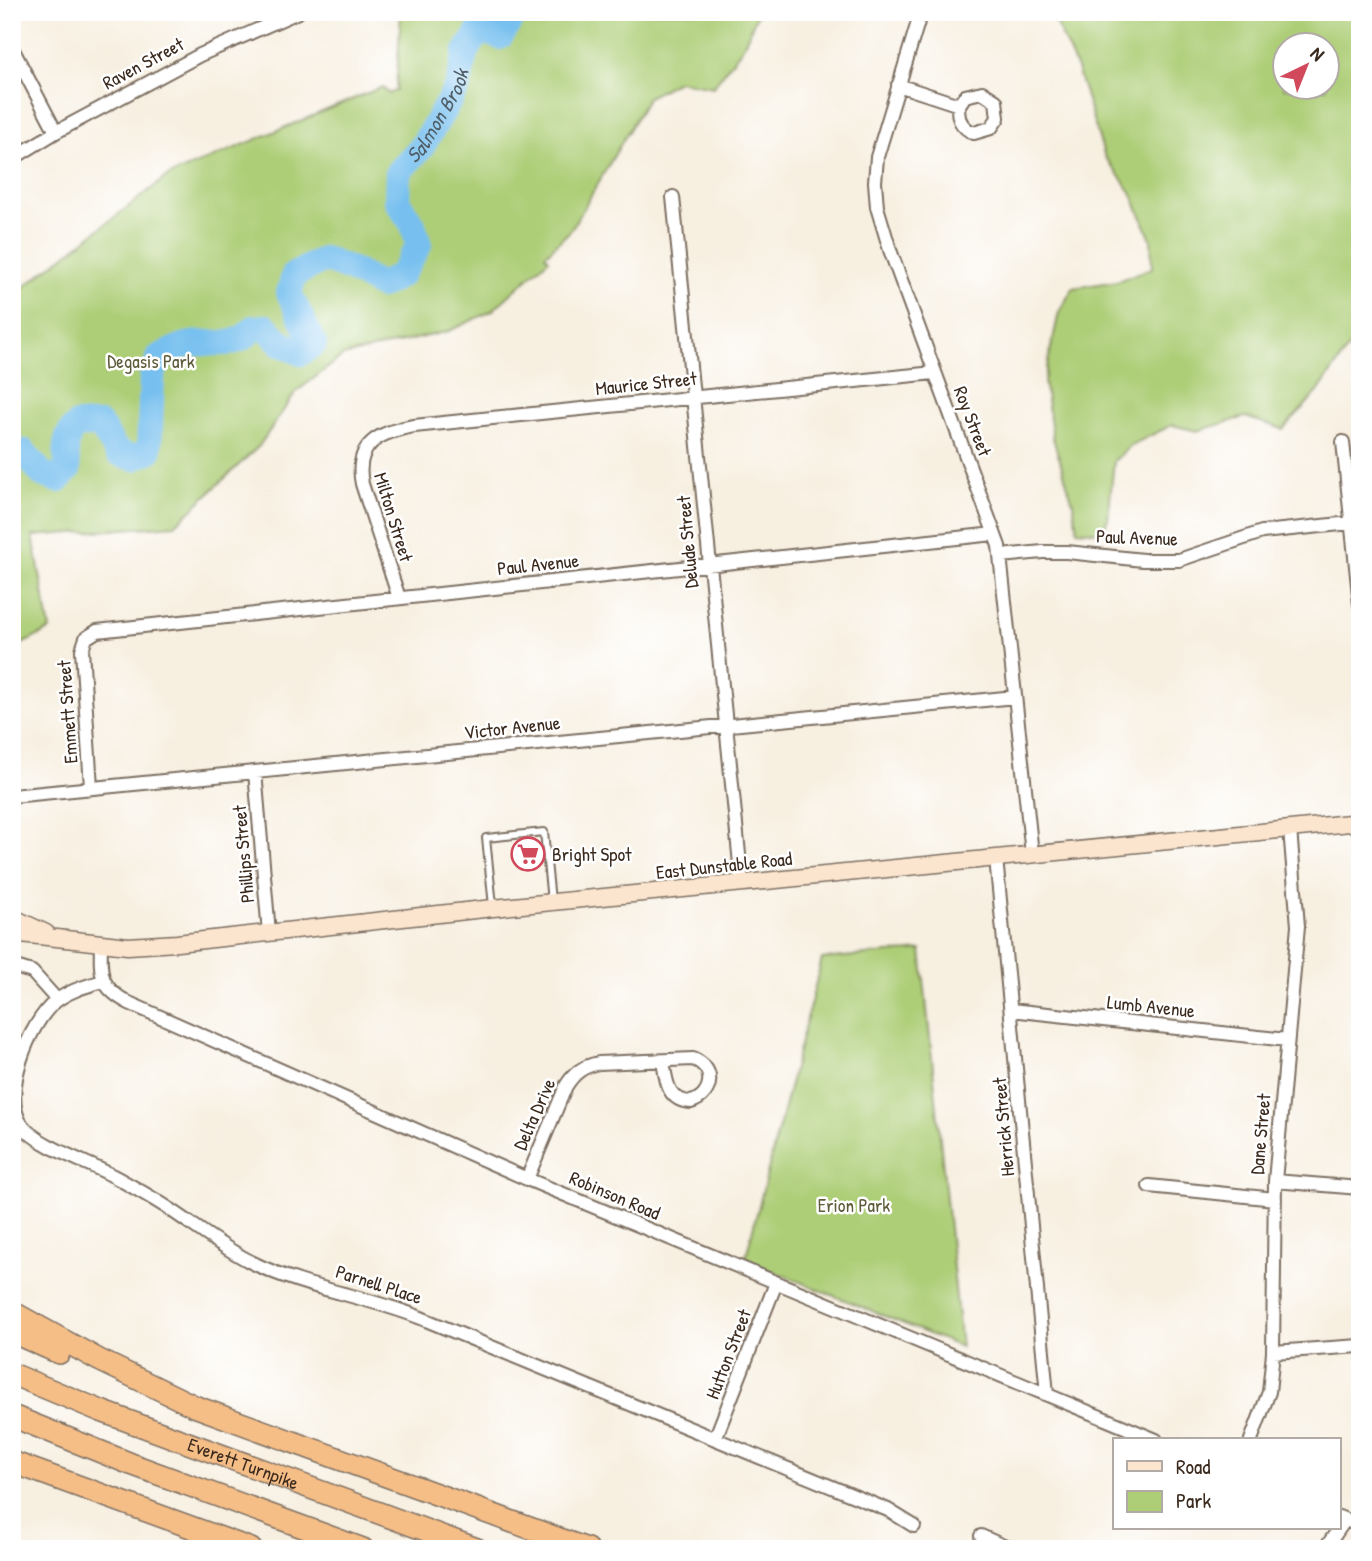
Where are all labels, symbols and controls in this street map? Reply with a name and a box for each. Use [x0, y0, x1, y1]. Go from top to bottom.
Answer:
street label: Raven Street [98, 31, 189, 95]
north arrow [1270, 32, 1340, 102]
text: N [1305, 41, 1330, 67]
water label: Salmon Brook [399, 64, 476, 169]
park label: Degasis Park [107, 348, 195, 374]
street label: Maurice Street [594, 365, 698, 401]
street label: Roy Street [948, 382, 998, 460]
street label: Milton Street [368, 469, 420, 565]
street label: Delude Street [670, 494, 704, 589]
street label: Paul Avenue [1096, 523, 1179, 551]
street label: Paul Avenue [496, 547, 580, 581]
street label: Emmett Street [50, 659, 84, 765]
street label: Victor Avenue [463, 709, 562, 745]
street label: Phillips Street [226, 804, 260, 904]
supermarket icon: Bright Spot [509, 835, 547, 873]
place label: Bright Spot [552, 841, 632, 867]
street label: East Dunstable Road [655, 845, 794, 885]
street label: Lumb Avenue [1106, 988, 1197, 1024]
street label: Delta Drive [507, 1074, 561, 1154]
street label: Herrick Street [986, 1076, 1020, 1178]
street label: Dane Street [1244, 1092, 1277, 1176]
street label: Robinson Road [566, 1164, 665, 1226]
park label: Erion Park [818, 1192, 890, 1218]
street label: Parnell Place [333, 1258, 426, 1310]
street label: Hutton Street [699, 1305, 757, 1403]
street label: Everett Turnpike [184, 1431, 303, 1496]
legend [1113, 1438, 1340, 1530]
text: Road [1176, 1452, 1210, 1481]
text: Park [1176, 1486, 1211, 1515]

